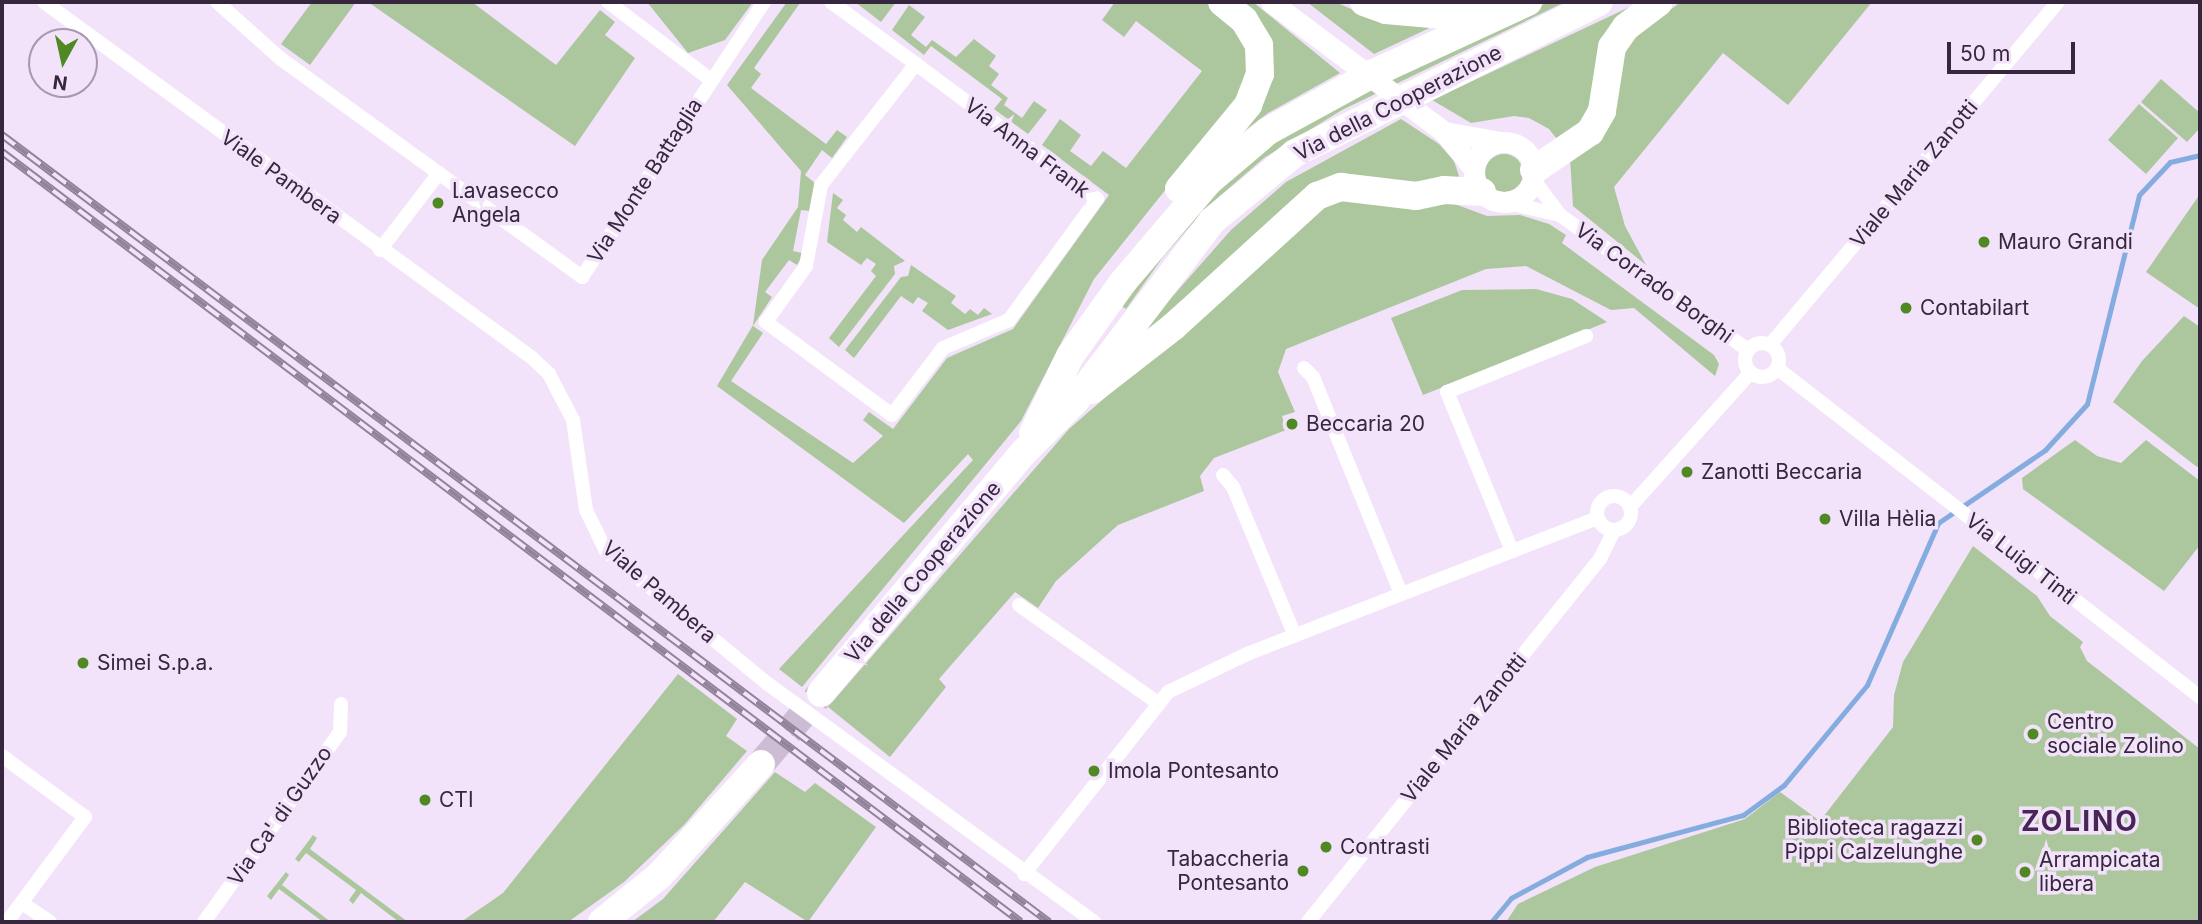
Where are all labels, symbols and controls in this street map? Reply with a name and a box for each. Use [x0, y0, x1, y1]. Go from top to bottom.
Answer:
north arrow [28, 28, 98, 98]
scale bar [1950, 28, 2078, 72]
street label: Via della Cooperazione [1290, 40, 1506, 166]
text: 50 m [1960, 41, 2010, 66]
text: N [52, 70, 69, 95]
street label: Via Anna Frank [960, 93, 1094, 203]
street label: Via Monte Battaglia [582, 94, 708, 268]
street label: Viale Maria Zanotti [1845, 95, 1983, 253]
street label: Viale Pambera [216, 125, 346, 229]
place label: Lavasecco Angela [452, 178, 559, 228]
marker: Lavasecco Angela [430, 195, 446, 211]
street label: Via Corrado Borghi [1570, 217, 1738, 349]
place label: Mauro Grandi [1998, 229, 2133, 255]
marker: Mauro Grandi [1976, 234, 1992, 250]
place label: Contabilart [1920, 295, 2029, 321]
marker: Contabilart [1898, 300, 1914, 316]
place label: Beccaria 20 [1306, 411, 1425, 437]
marker: Beccaria 20 [1284, 416, 1300, 432]
place label: Zanotti Beccaria [1701, 459, 1862, 485]
marker: Zanotti Beccaria [1679, 464, 1695, 480]
street label: Via della Cooperazione [840, 476, 1006, 668]
place label: Villa Hèlia [1839, 506, 1936, 532]
street label: Via Luigi Tinti [1961, 508, 2081, 610]
marker: Villa Hèlia [1817, 511, 1833, 527]
street label: Viale Pambera [597, 536, 721, 648]
street label: Viale Maria Zanotti [1396, 648, 1532, 808]
place label: Simei S.p.a. [97, 650, 213, 676]
marker: Simei S.p.a. [75, 655, 91, 671]
place label: Centro sociale Zolino [2047, 709, 2184, 759]
marker: Centro sociale Zolino [2025, 726, 2041, 742]
street label: Via Ca' di Guzzo [223, 742, 337, 890]
place label: Imola Pontesanto [1108, 758, 1279, 784]
marker: Imola Pontesanto [1086, 763, 1102, 779]
place label: CTI [439, 787, 474, 813]
marker: CTI [417, 792, 433, 808]
district label: ZOLINO [2022, 804, 2138, 838]
place label: Biblioteca ragazzi Pippi Calzelunghe [1785, 815, 1963, 865]
marker: Biblioteca ragazzi Pippi Calzelunghe [1969, 832, 1985, 848]
place label: Contrasti [1340, 834, 1430, 860]
marker: Contrasti [1318, 839, 1334, 855]
place label: Tabaccheria Pontesanto [1167, 846, 1289, 896]
place label: Arrampicata libera [2039, 847, 2161, 897]
marker: Tabaccheria Pontesanto [1295, 863, 1311, 879]
marker: Arrampicata libera [2017, 864, 2033, 880]

